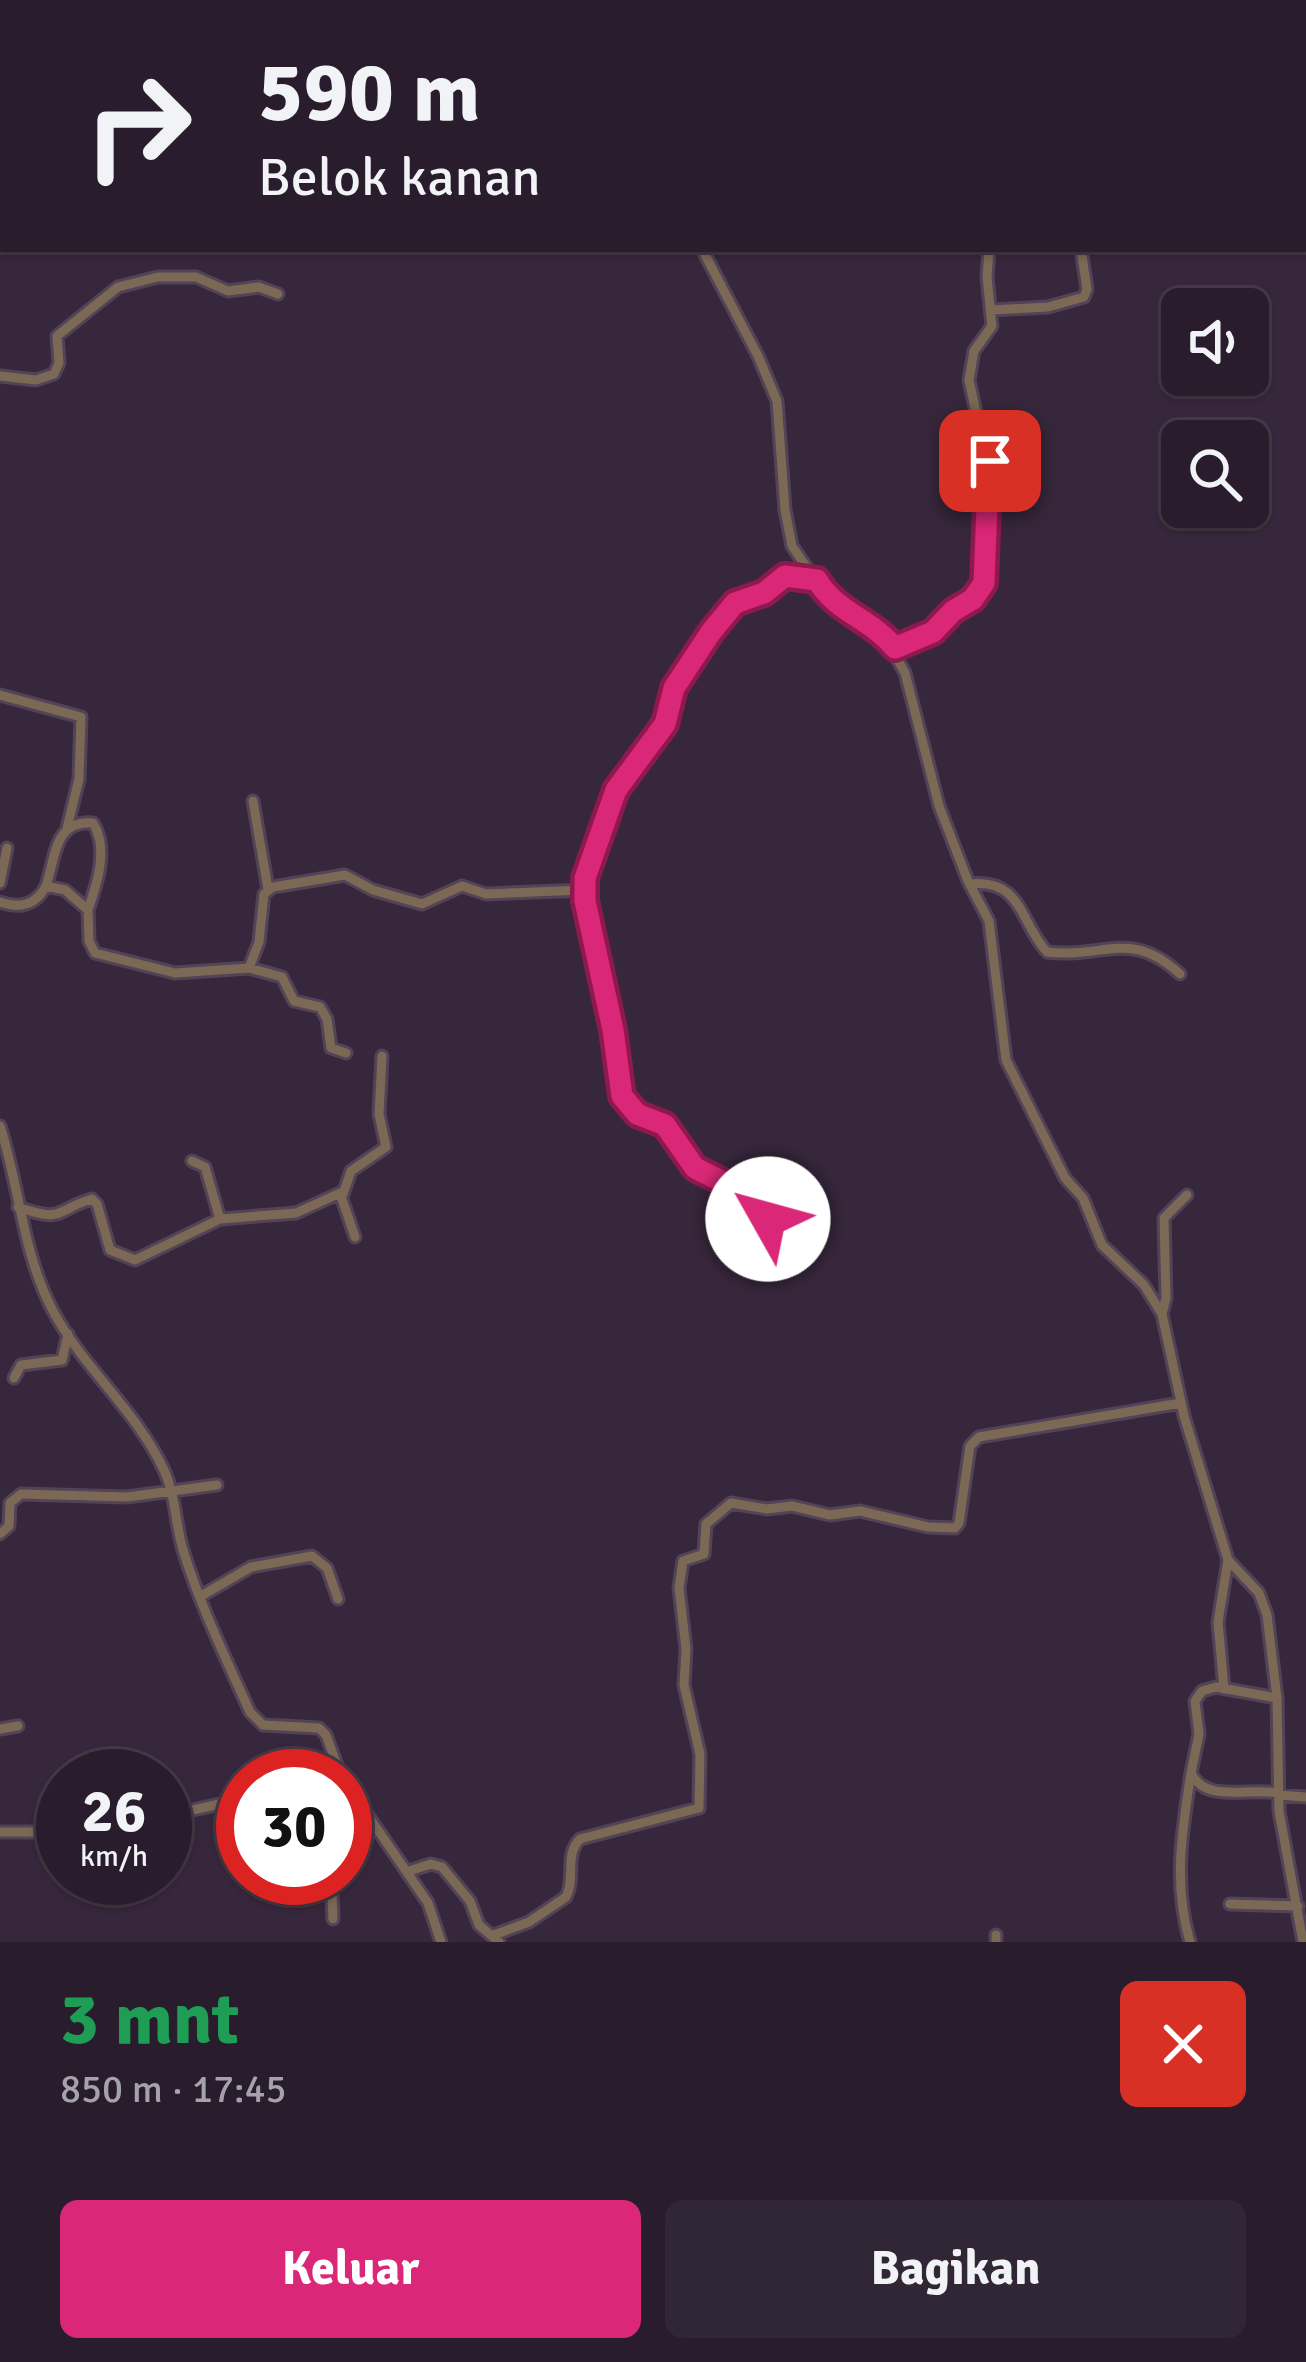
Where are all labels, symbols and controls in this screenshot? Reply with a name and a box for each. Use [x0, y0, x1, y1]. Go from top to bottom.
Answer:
text: 590 m [258, 41, 480, 145]
icon: right [60, 48, 216, 204]
text: Belok kanan [258, 144, 541, 211]
map controls [1161, 288, 1269, 528]
button: sound [1161, 288, 1269, 396]
pin [939, 410, 1041, 512]
button: search [1161, 420, 1269, 528]
icon: arrive [957, 428, 1023, 494]
position arrow [705, 1156, 831, 1282]
speed limit sign: 30 [216, 1749, 372, 1905]
text: 26 [82, 1775, 146, 1849]
text: km/h [80, 1838, 148, 1875]
text: 3 mnt [60, 1975, 239, 2064]
button: close [1120, 1981, 1246, 2107]
text: 850 m · 17:45 [60, 2065, 287, 2113]
button: Keluar [60, 2200, 641, 2338]
button: Bagikan [665, 2200, 1246, 2338]

